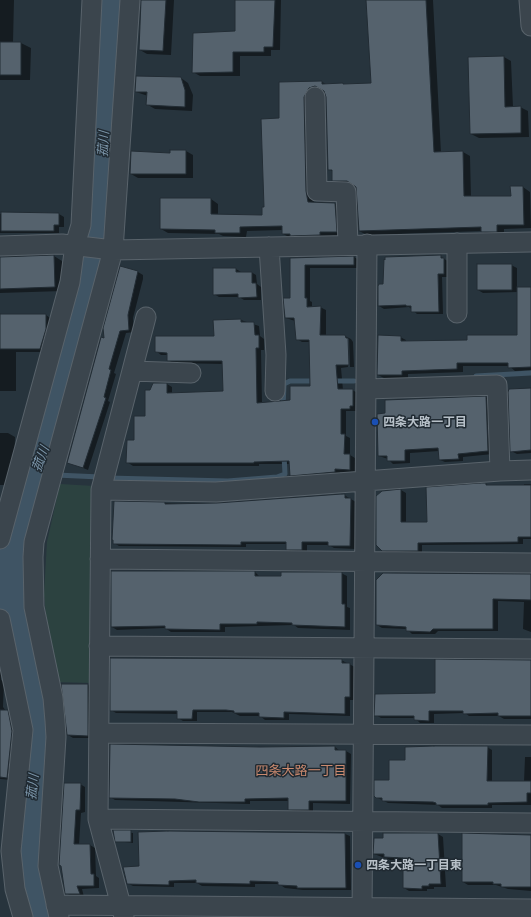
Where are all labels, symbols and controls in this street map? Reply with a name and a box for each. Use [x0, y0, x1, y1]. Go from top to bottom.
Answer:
water label: 菰川 [96, 131, 112, 157]
place label: 四条大路一丁目 [383, 415, 467, 429]
marker: 四条大路一丁目 [370, 417, 380, 427]
water label: 菰川 [29, 444, 53, 474]
district label: 四条大路一丁目 [256, 763, 346, 779]
water label: 菰川 [24, 773, 42, 801]
place label: 四条大路一丁目東 [366, 858, 462, 872]
marker: 四条大路一丁目東 [353, 860, 363, 870]

